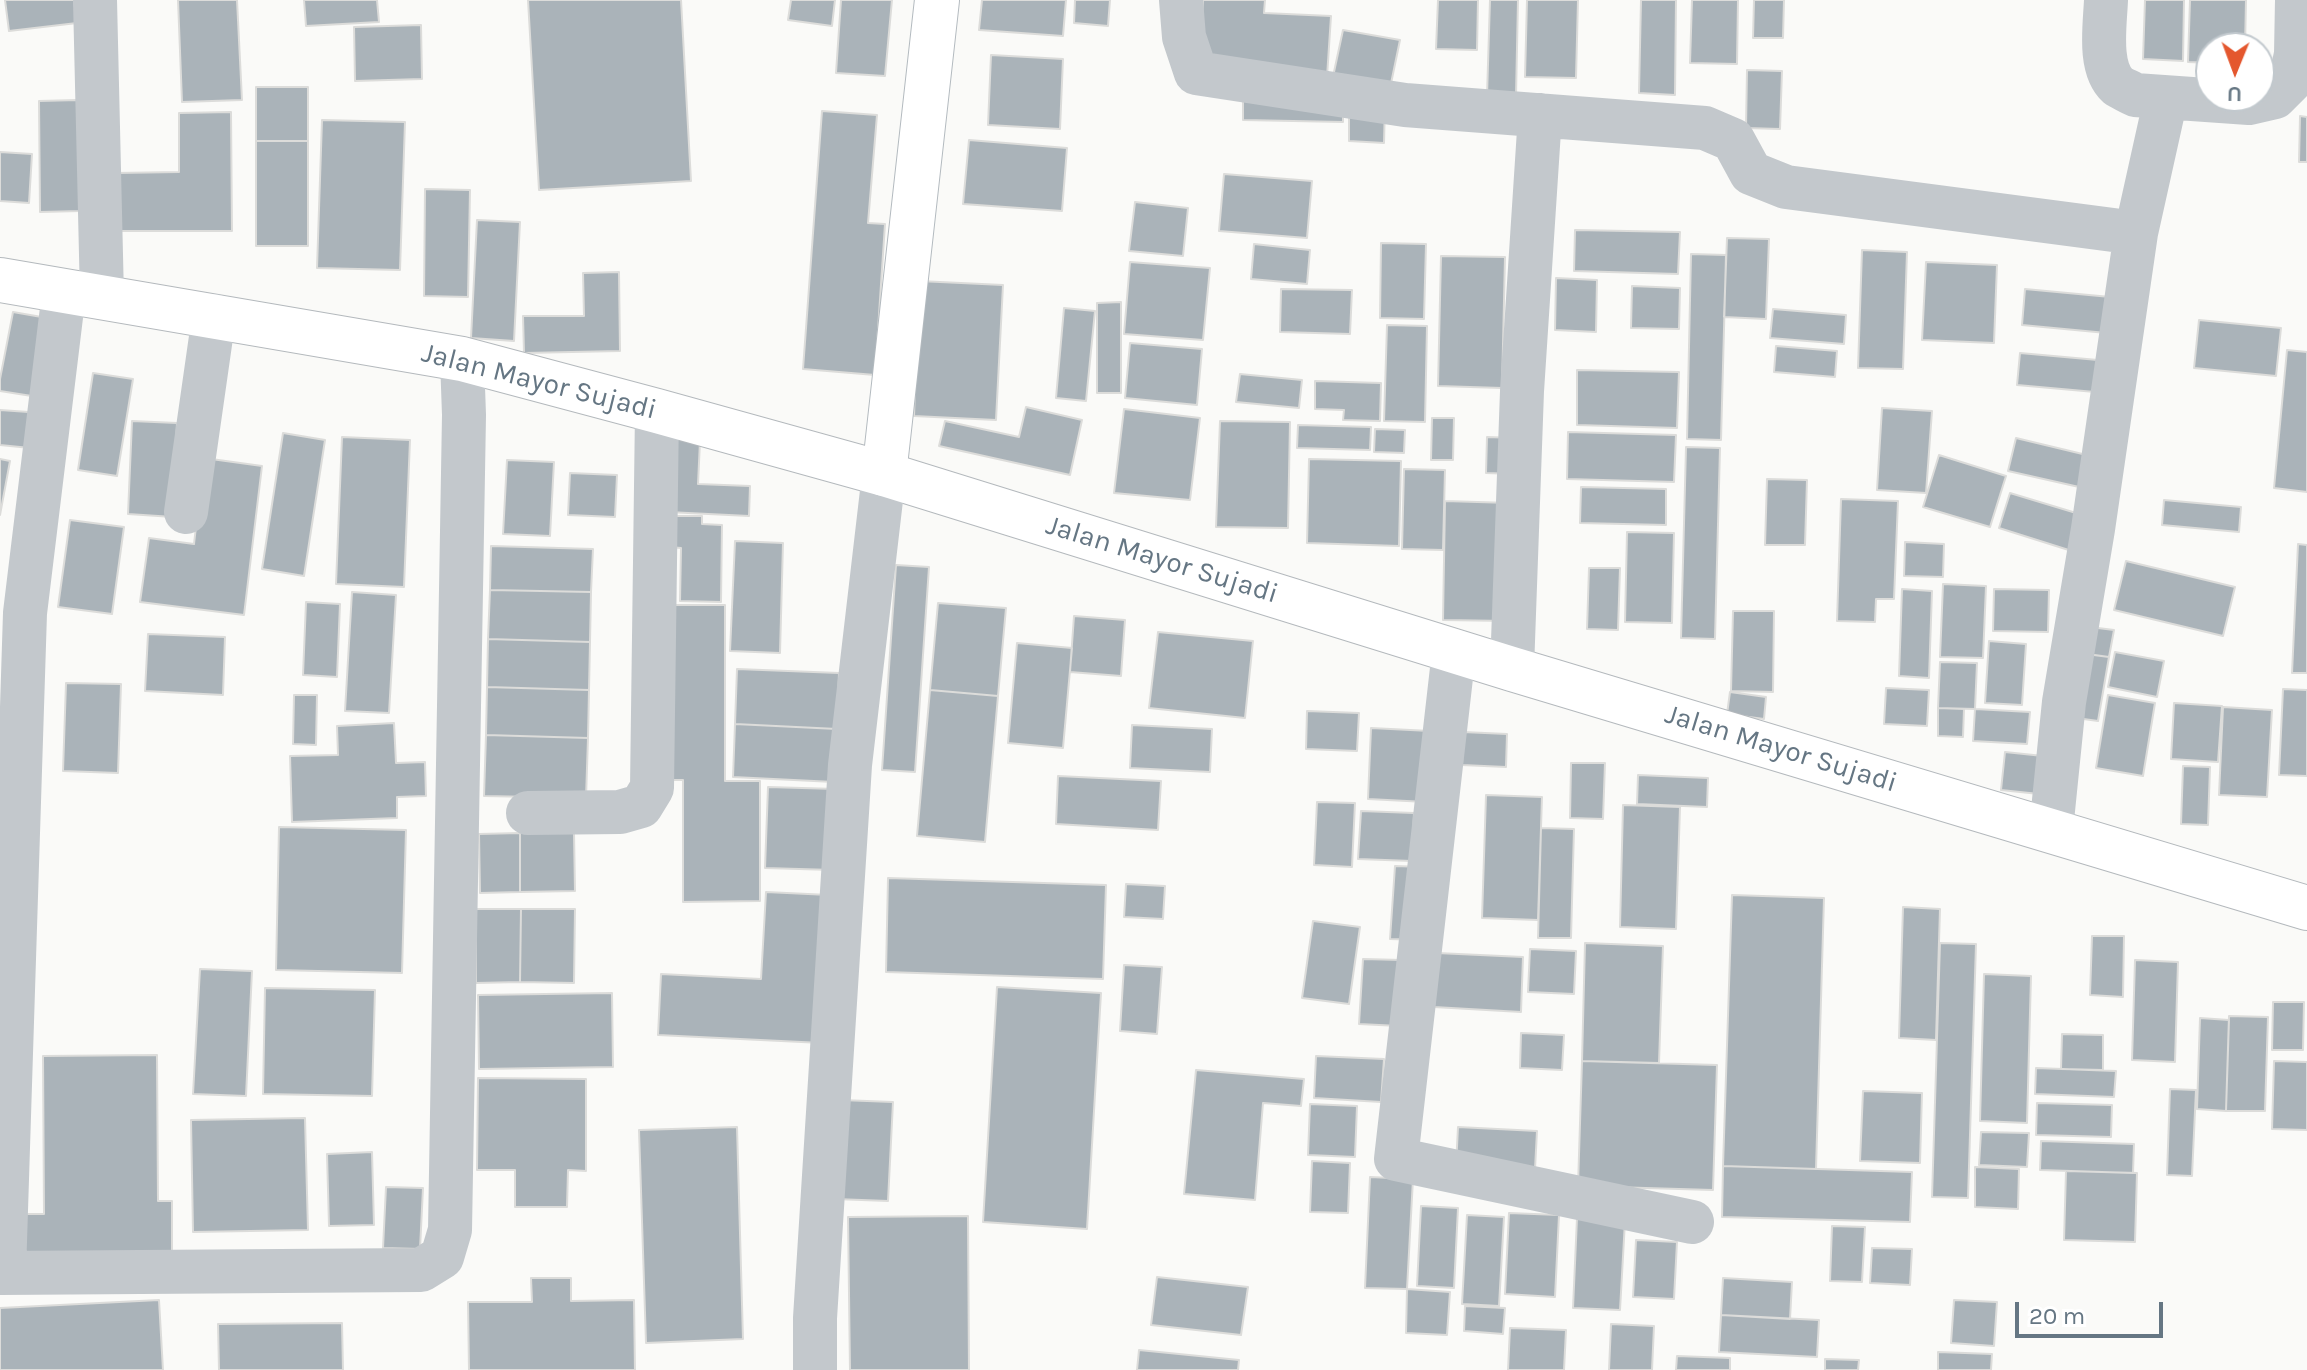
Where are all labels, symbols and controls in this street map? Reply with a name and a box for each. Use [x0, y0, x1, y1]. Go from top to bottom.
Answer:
north arrow [2195, 32, 2275, 112]
text: U [2227, 81, 2242, 107]
street label: Jalan Mayor Sujadi [418, 337, 660, 427]
street label: Jalan Mayor Sujadi [1042, 509, 1282, 611]
street label: Jalan Mayor Sujadi [1661, 698, 1901, 800]
scale bar [2019, 1286, 2167, 1336]
text: 20 m [2029, 1302, 2085, 1330]

